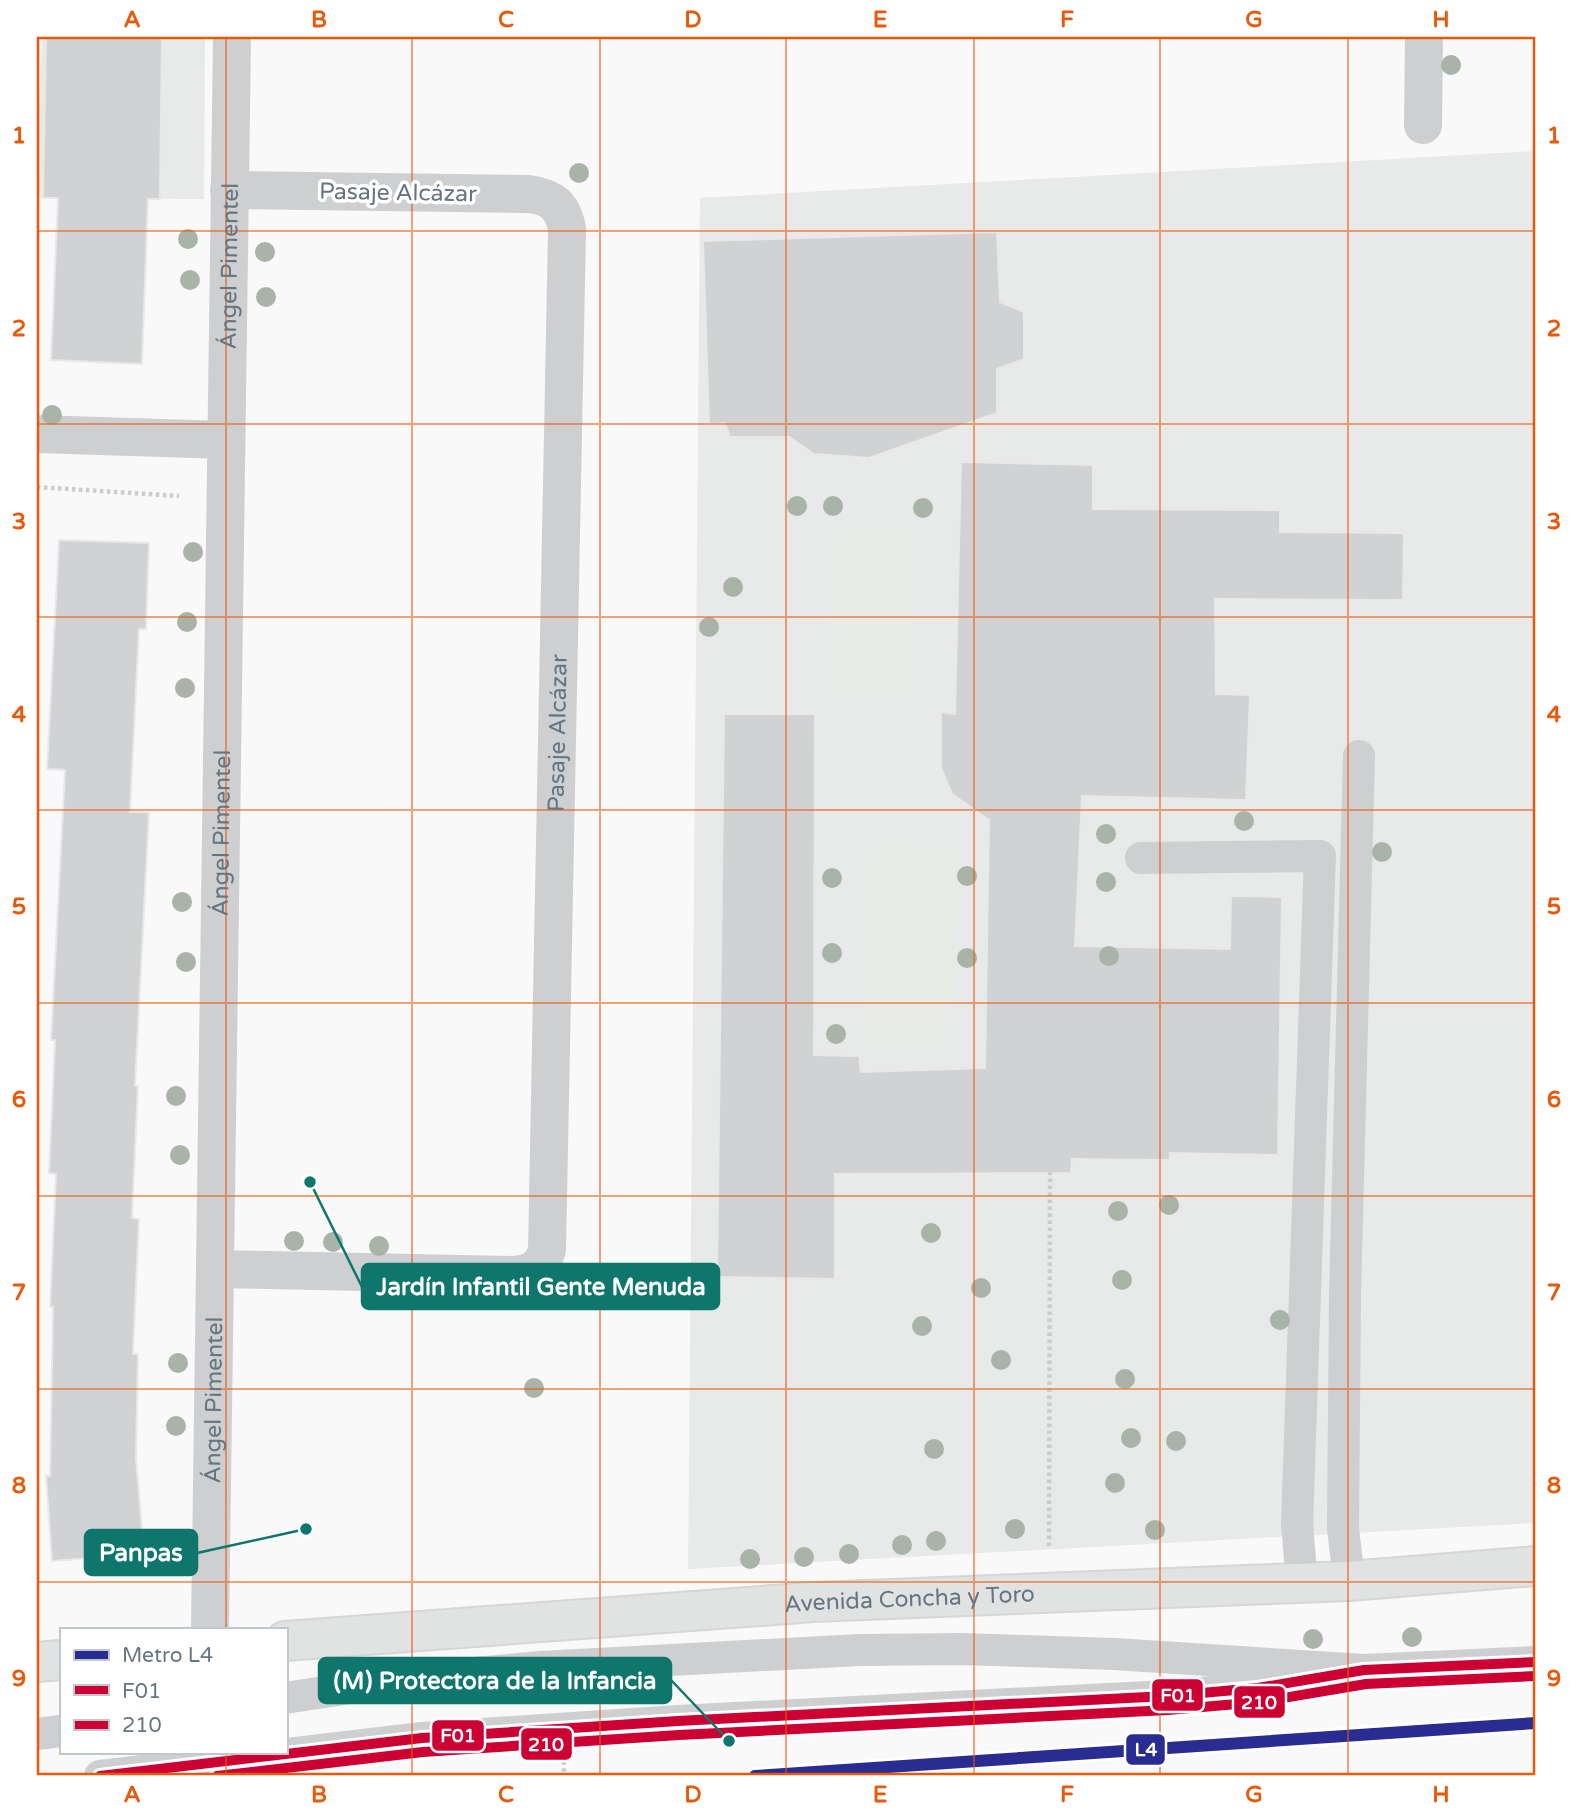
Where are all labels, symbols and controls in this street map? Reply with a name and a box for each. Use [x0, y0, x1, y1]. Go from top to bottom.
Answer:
text: A [123, 6, 141, 34]
text: B [311, 6, 327, 34]
text: C [498, 6, 514, 34]
text: D [684, 6, 702, 34]
text: E [873, 6, 887, 34]
text: F [1060, 6, 1074, 34]
text: G [1245, 6, 1263, 34]
text: H [1432, 6, 1450, 34]
text: 1 [12, 122, 26, 150]
text: 1 [1547, 122, 1561, 150]
street label: Pasaje Alcázar [319, 178, 477, 208]
street label: Ángel Pimentel [215, 183, 245, 350]
text: 2 [12, 315, 26, 343]
text: 2 [1547, 315, 1561, 343]
text: 3 [12, 508, 26, 536]
text: 3 [1547, 508, 1561, 536]
street label: Pasaje Alcázar [543, 654, 574, 812]
text: 4 [12, 701, 27, 729]
text: 4 [1547, 701, 1562, 729]
street label: Ángel Pimentel [207, 750, 237, 917]
text: 5 [12, 893, 26, 921]
text: 5 [1547, 893, 1561, 921]
text: 6 [12, 1086, 26, 1114]
text: 6 [1547, 1086, 1561, 1114]
callout: Jardín Infantil Gente Menuda [362, 1264, 719, 1309]
text: Jardín Infantil Gente Menuda [375, 1273, 706, 1302]
text: 7 [12, 1279, 26, 1307]
text: 7 [1547, 1279, 1561, 1307]
street label: Ángel Pimentel [199, 1317, 229, 1484]
text: 8 [12, 1472, 26, 1500]
text: 8 [1547, 1472, 1561, 1500]
callout: Panpas [85, 1530, 197, 1575]
text: Panpas [99, 1539, 183, 1568]
street label: Avenida Concha y Toro [783, 1580, 1035, 1619]
legend [60, 1628, 287, 1754]
text: Metro L4 [122, 1643, 213, 1668]
callout: (M) Protectora de la Infancia [319, 1658, 671, 1703]
text: 9 [12, 1665, 26, 1693]
text: 9 [1547, 1665, 1561, 1693]
text: (M) Protectora de la Infancia [333, 1667, 657, 1696]
line badge: F01 [1151, 1678, 1204, 1712]
text: F01 [122, 1679, 161, 1704]
text: F01 [1160, 1685, 1196, 1707]
line badge: 210 [1233, 1685, 1286, 1719]
text: 210 [1241, 1692, 1277, 1714]
text: 210 [122, 1713, 162, 1738]
line badge: F01 [431, 1719, 485, 1752]
text: F01 [440, 1725, 476, 1747]
line badge: 210 [520, 1727, 573, 1761]
line badge: L4 [1125, 1733, 1166, 1766]
text: 210 [528, 1734, 564, 1756]
text: L4 [1135, 1739, 1157, 1761]
text: A [123, 1781, 141, 1809]
text: B [311, 1781, 327, 1809]
text: C [498, 1781, 514, 1809]
text: D [684, 1781, 702, 1809]
text: E [873, 1781, 887, 1809]
text: F [1060, 1781, 1074, 1809]
text: G [1245, 1781, 1263, 1809]
text: H [1432, 1781, 1450, 1809]

